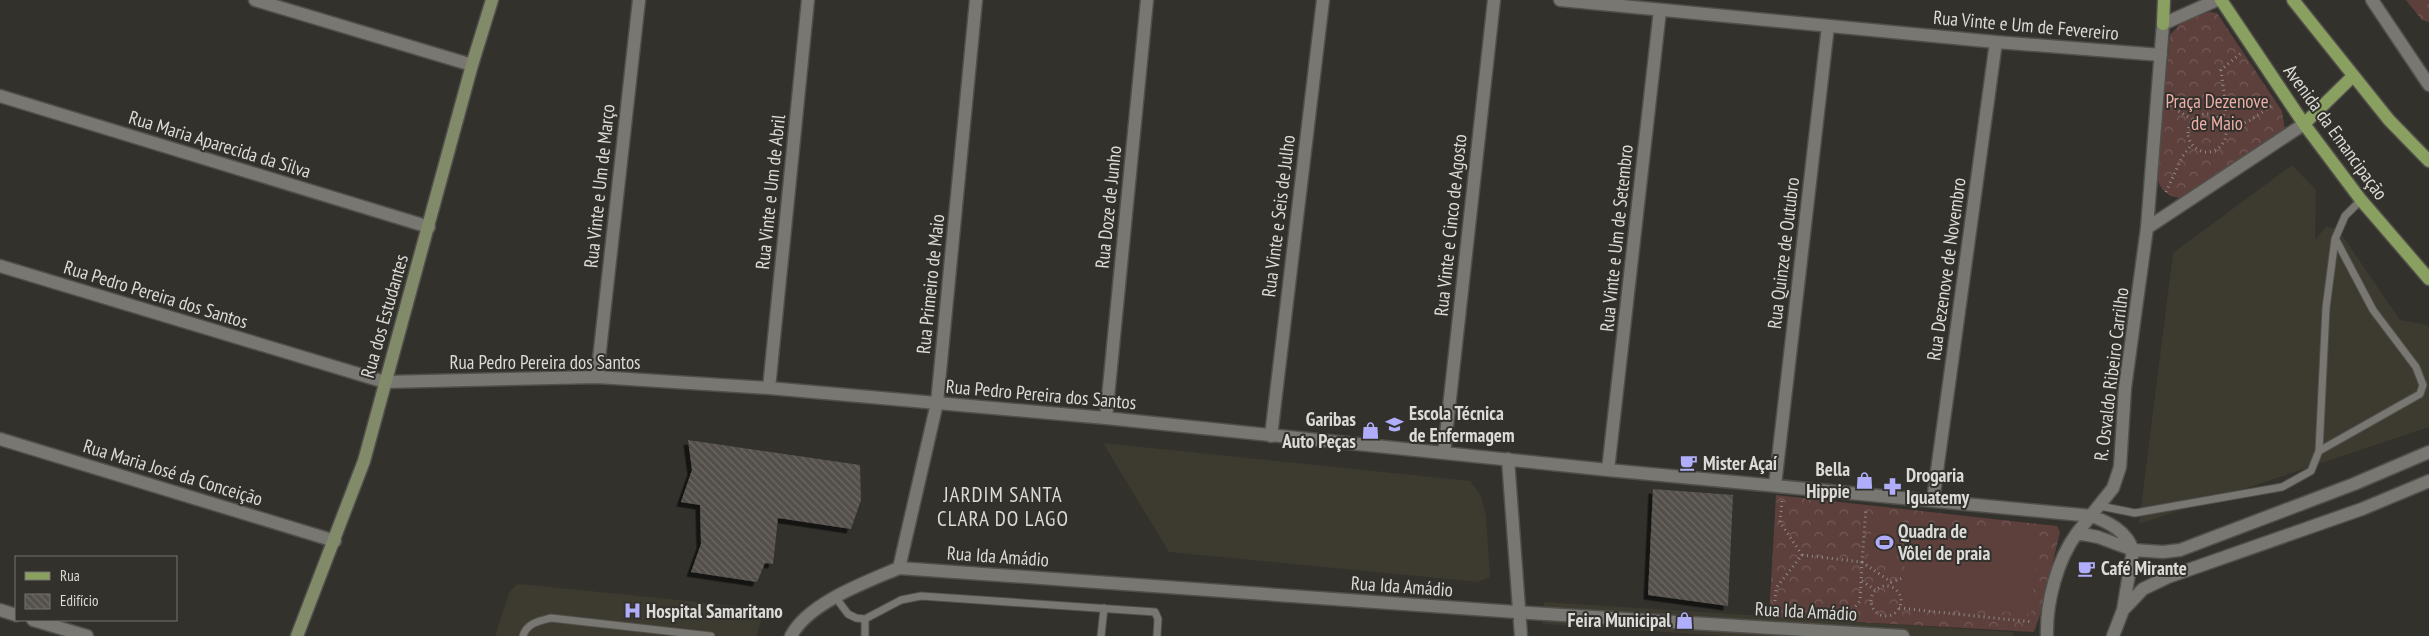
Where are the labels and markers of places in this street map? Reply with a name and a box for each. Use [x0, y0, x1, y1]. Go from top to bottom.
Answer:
place label: Escola Técnica de Enfermagem [1409, 401, 1515, 447]
place label: Garibas Auto Peças [1281, 407, 1356, 453]
school or university icon: Escola Técnica de Enfermagem [1385, 414, 1405, 434]
shop icon: Garibas Auto Peças [1360, 420, 1380, 440]
place label: Mister Açaí [1703, 451, 1778, 475]
cafe icon: Mister Açaí [1679, 453, 1699, 473]
place label: Bella Hippie [1806, 457, 1850, 503]
place label: Drogaria Iguatemy [1906, 463, 1970, 509]
shop icon: Bella Hippie [1854, 470, 1874, 490]
pharmacy icon: Drogaria Iguatemy [1882, 476, 1902, 496]
place label: Quadra de Vôlei de praia [1897, 519, 1990, 565]
sports icon: Quadra de Vôlei de praia [1874, 532, 1894, 552]
place label: Café Mirante [2101, 556, 2187, 580]
cafe icon: Café Mirante [2077, 558, 2097, 578]
place label: Hospital Samaritano [646, 599, 783, 623]
hospital icon: Hospital Samaritano [622, 601, 642, 621]
place label: Feira Municipal [1568, 608, 1671, 632]
shop icon: Feira Municipal [1675, 610, 1695, 630]

